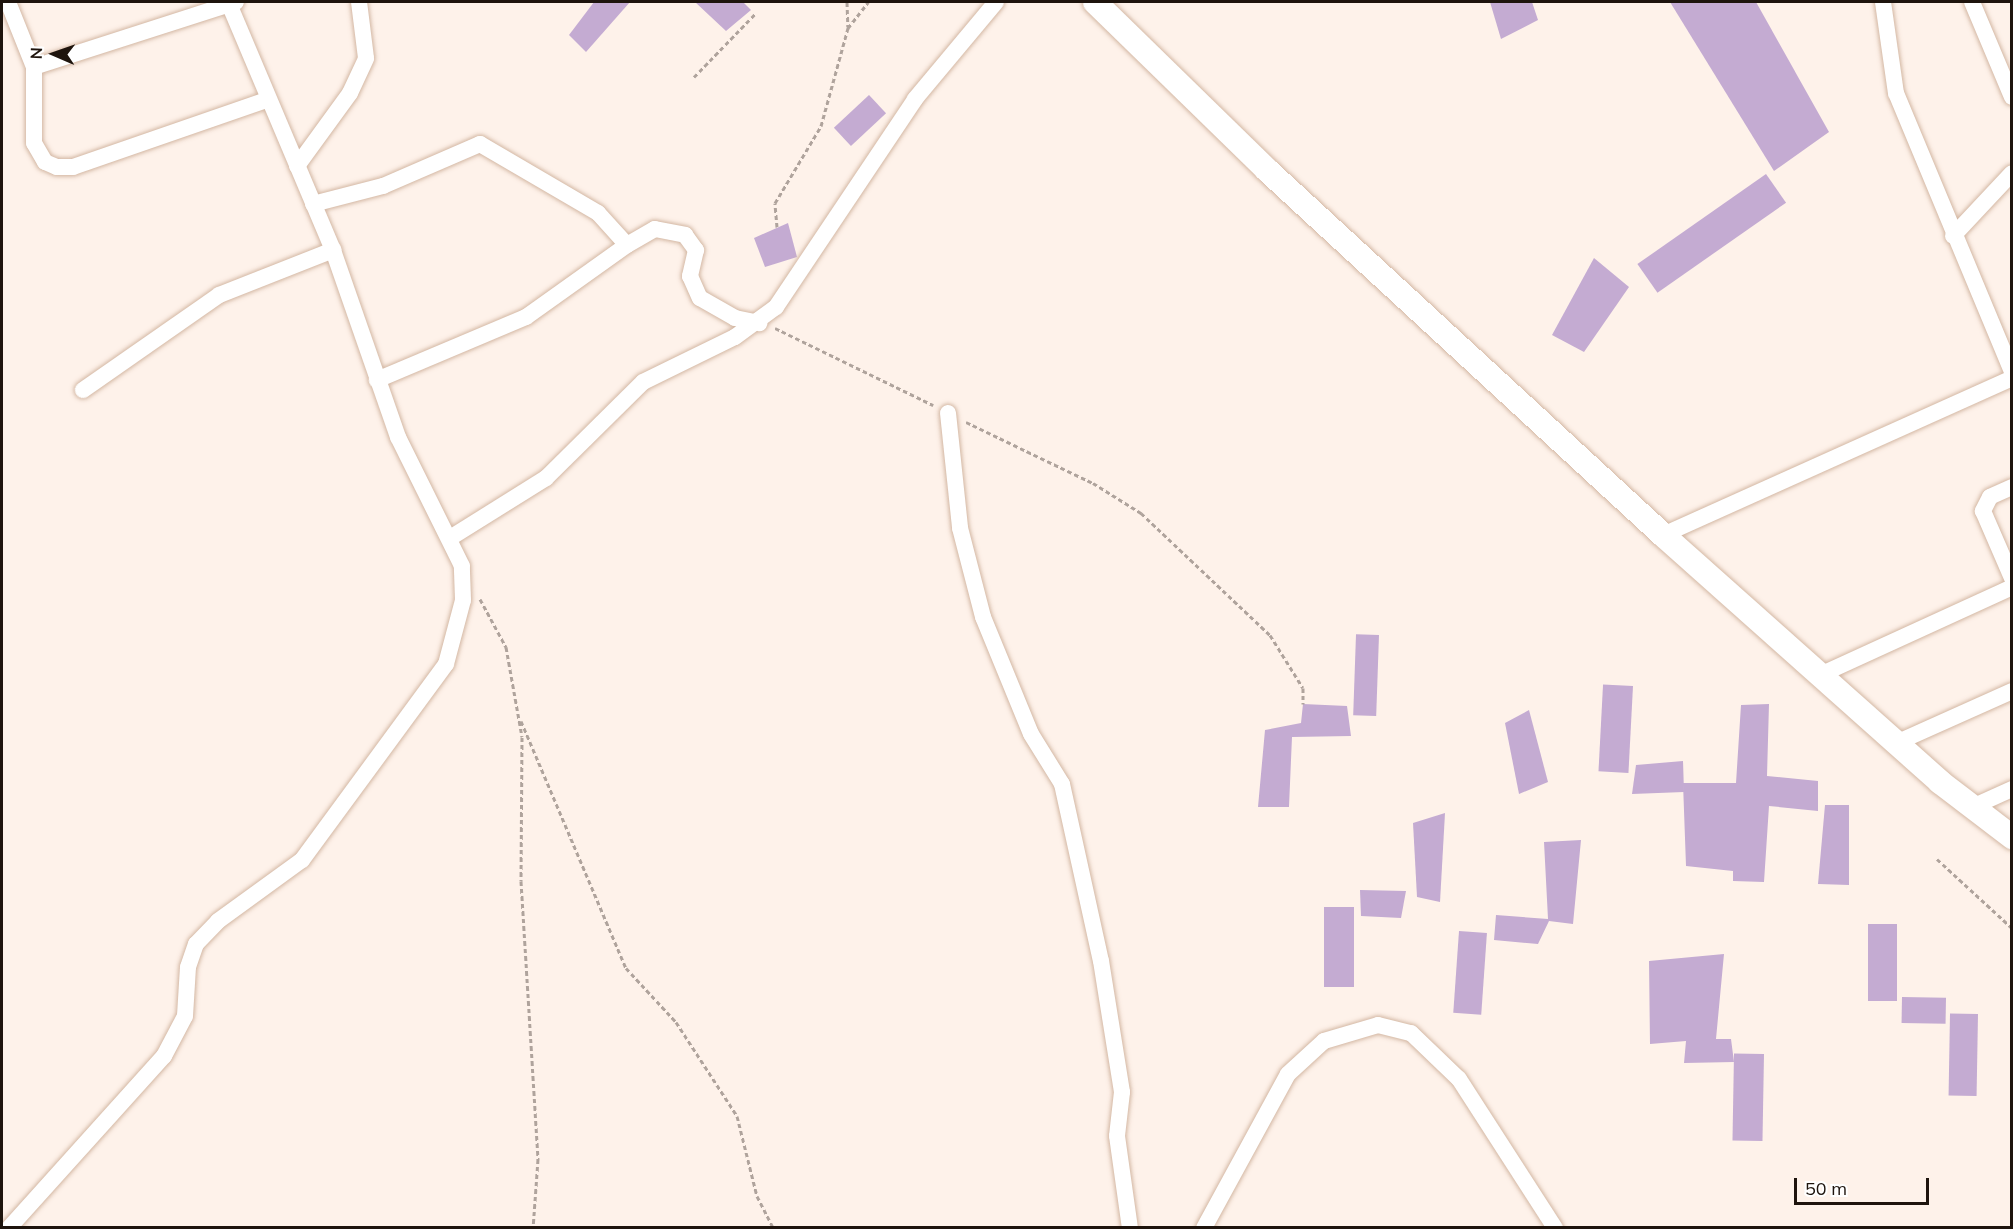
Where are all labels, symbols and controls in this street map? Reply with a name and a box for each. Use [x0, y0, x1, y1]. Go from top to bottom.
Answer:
north arrow [24, 24, 84, 84]
text: N [26, 47, 46, 60]
scale bar [1797, 1166, 1932, 1204]
text: 50 m [1805, 1177, 1847, 1200]

